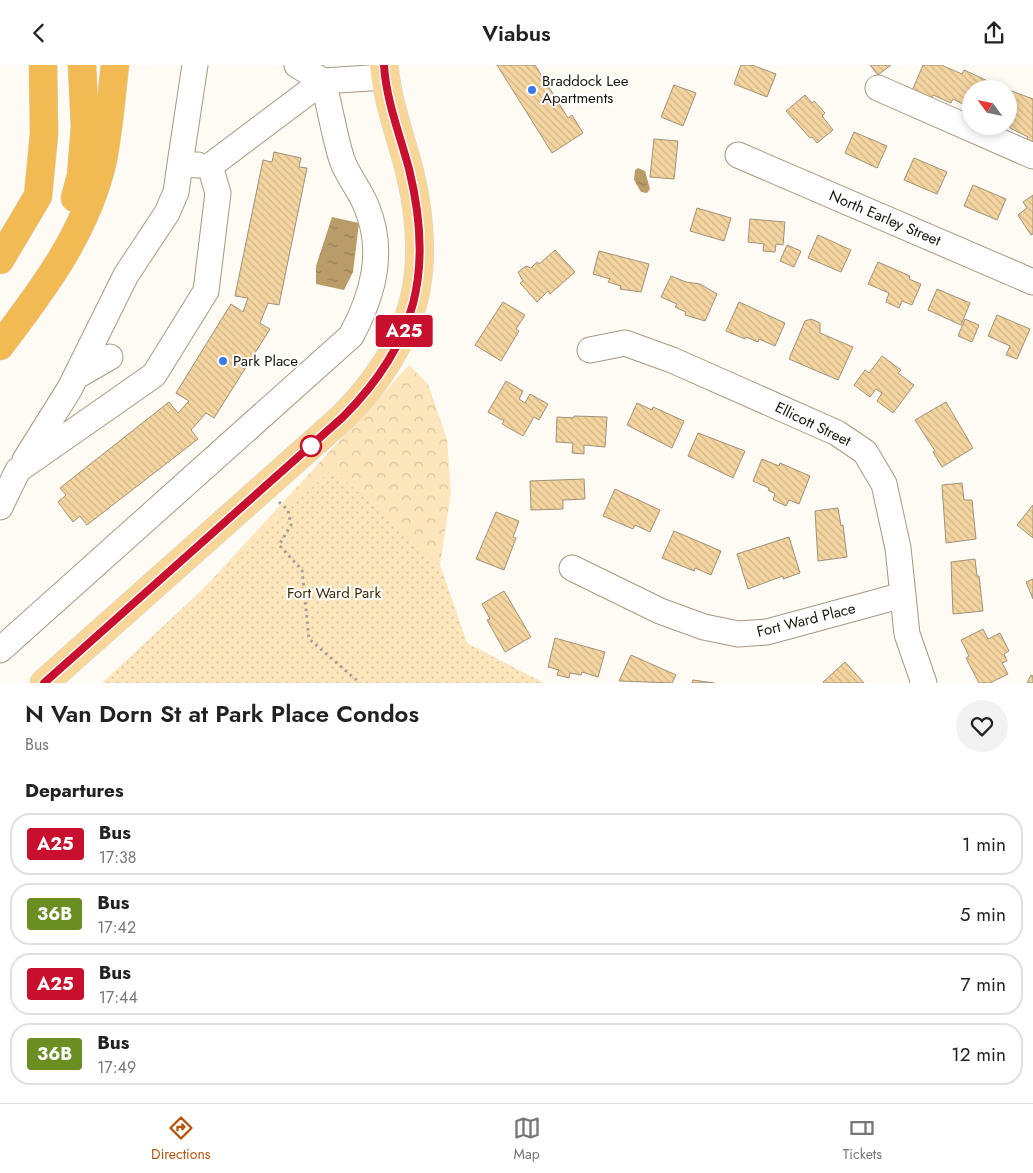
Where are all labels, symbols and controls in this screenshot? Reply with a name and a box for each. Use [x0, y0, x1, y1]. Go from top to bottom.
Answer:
text: Viabus [482, 17, 551, 49]
icon: back [25, 19, 53, 47]
icon: share [980, 19, 1008, 47]
place label: Braddock Lee Apartments [542, 70, 629, 109]
north arrow [962, 80, 1018, 135]
map controls [962, 80, 1017, 135]
marker: Braddock Lee Apartments [526, 84, 538, 96]
street label: North Earley Street [826, 185, 945, 252]
line badge: A25 [375, 315, 433, 347]
text: A25 [386, 318, 422, 344]
place label: Park Place [233, 350, 298, 372]
marker: Park Place [217, 355, 229, 367]
street label: Ellicott Street [771, 396, 855, 452]
unlabelled marker [300, 435, 322, 457]
park label: Fort Ward Park [287, 582, 381, 604]
street label: Fort Ward Place [754, 597, 858, 643]
text: N Van Dorn St at Park Place Condos [25, 696, 419, 731]
button: heart [956, 700, 1008, 752]
text: Bus [25, 733, 49, 756]
text: Departures [25, 777, 124, 804]
text: Bus [99, 819, 131, 846]
text: A25 [37, 831, 74, 857]
text: 1 min [962, 831, 1006, 858]
text: 17:38 [99, 846, 137, 869]
text: Bus [97, 889, 129, 916]
text: 36B [37, 901, 72, 927]
text: 5 min [960, 901, 1006, 928]
text: 17:42 [97, 916, 136, 939]
text: Bus [99, 959, 131, 986]
text: A25 [37, 971, 74, 997]
text: 7 min [961, 971, 1006, 998]
text: 17:44 [99, 986, 138, 1009]
text: Bus [97, 1029, 129, 1056]
text: 36B [37, 1041, 72, 1067]
text: 12 min [951, 1041, 1006, 1068]
text: 17:49 [97, 1056, 136, 1079]
tab: Directions [151, 1114, 210, 1164]
tab: Map [513, 1114, 541, 1164]
tab: Tickets [843, 1114, 882, 1164]

